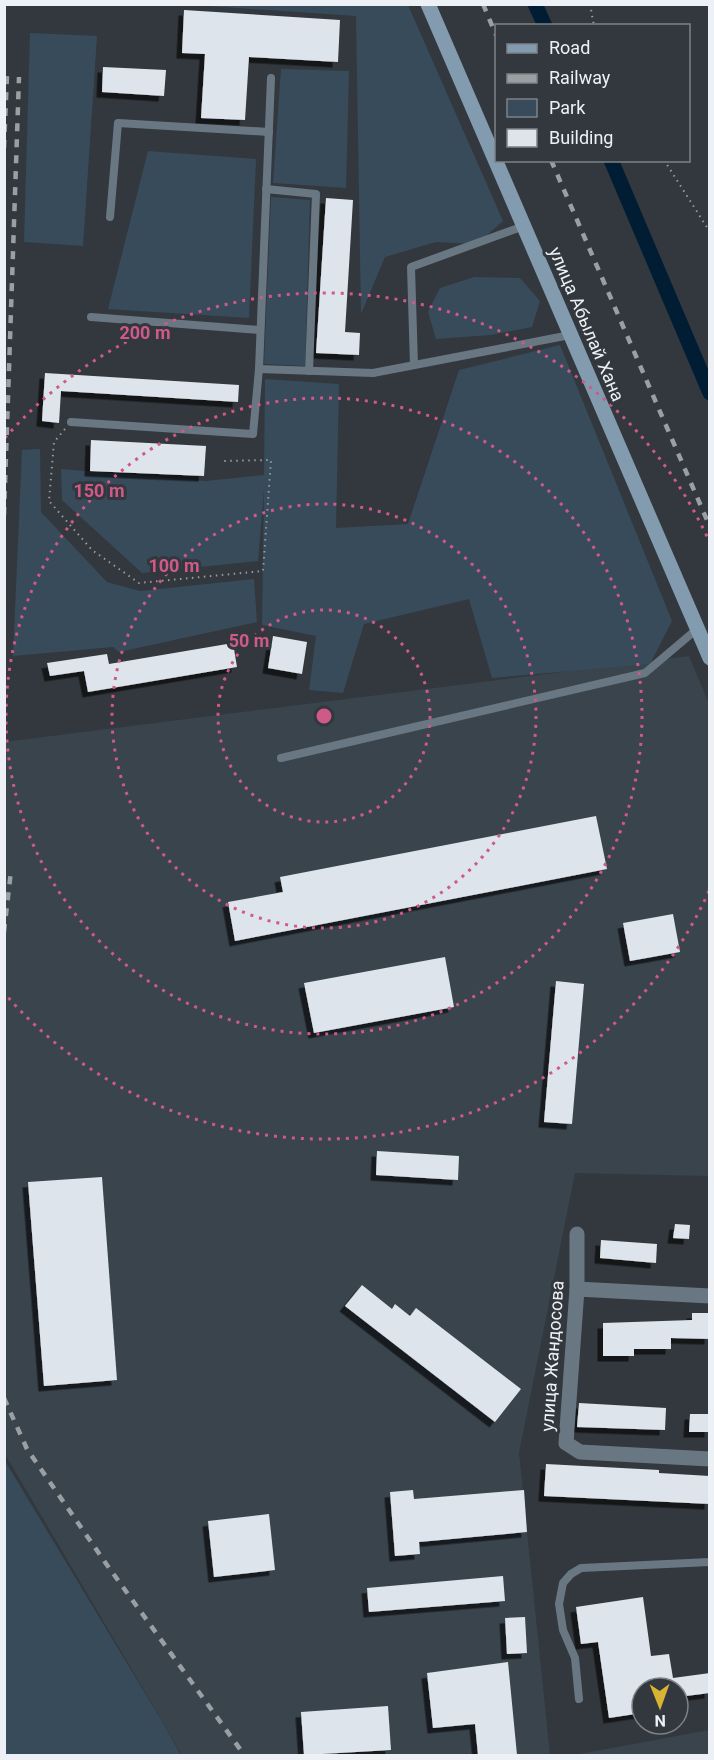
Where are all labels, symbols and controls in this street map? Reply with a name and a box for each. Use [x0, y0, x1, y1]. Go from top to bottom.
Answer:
legend [495, 24, 690, 162]
text: Road [549, 37, 590, 58]
text: Railway [549, 67, 611, 88]
text: Park [549, 97, 586, 118]
text: Building [549, 127, 613, 148]
street label: улица Абылай Хана [545, 244, 629, 404]
text: 200 m [119, 322, 171, 343]
text: 150 m [73, 480, 125, 501]
text: 100 m [148, 555, 200, 576]
text: 50 m [229, 630, 269, 651]
centre of rings [314, 706, 334, 726]
street label: улица Жандосова [536, 1280, 568, 1432]
north arrow [630, 1676, 690, 1736]
text: N [654, 1711, 666, 1730]

